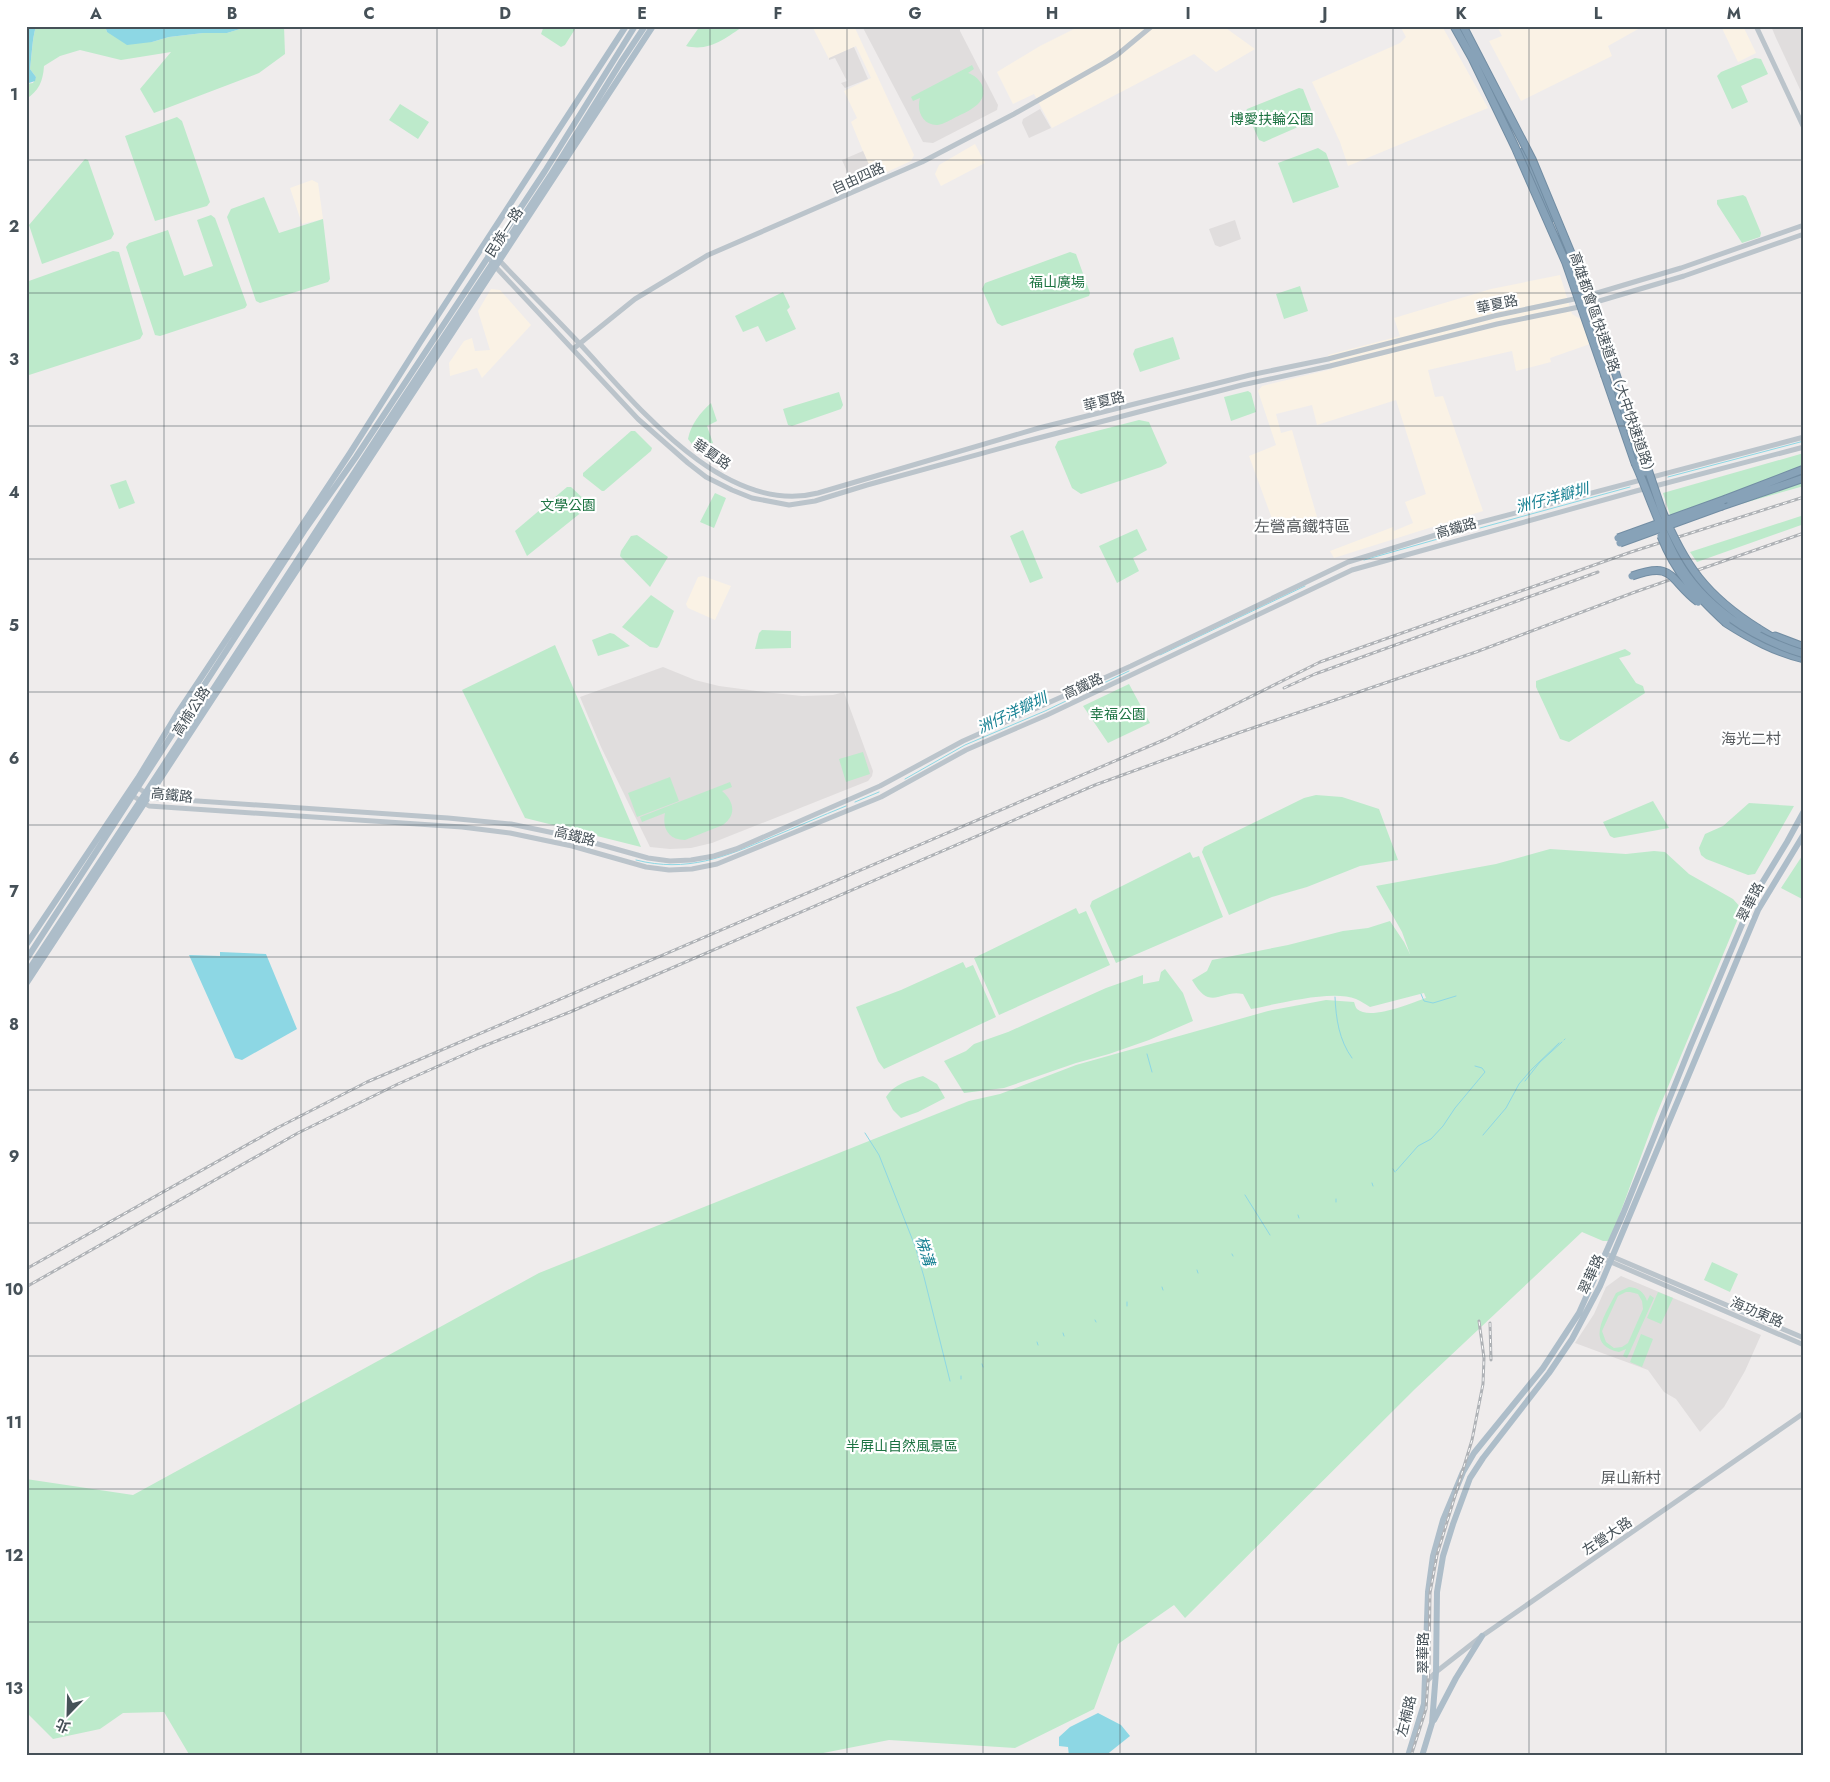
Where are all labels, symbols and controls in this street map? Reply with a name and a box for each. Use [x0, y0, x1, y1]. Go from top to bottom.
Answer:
text: A [89, 2, 102, 25]
text: B [227, 2, 237, 25]
text: C [363, 2, 375, 25]
text: D [499, 2, 511, 25]
text: E [637, 2, 647, 25]
text: F [774, 2, 782, 25]
text: G [908, 2, 922, 25]
text: H [1046, 2, 1058, 25]
text: I [1185, 2, 1191, 25]
text: J [1319, 2, 1328, 25]
text: K [1455, 2, 1467, 25]
text: L [1594, 2, 1603, 25]
text: M [1727, 2, 1741, 25]
text: 1 [10, 83, 18, 106]
park label: 博愛扶輪公園 [1230, 109, 1314, 129]
street label: 自由四路 [828, 157, 888, 199]
street label: 民族一路 [480, 203, 528, 261]
text: 2 [9, 215, 19, 238]
street label: 高雄都會區快速道路（大中快速道路） [1565, 249, 1661, 481]
park label: 福山廣場 [1029, 272, 1085, 292]
street label: 華夏路 [1474, 290, 1520, 318]
text: 3 [9, 348, 19, 371]
street label: 華夏路 [1081, 386, 1127, 416]
street label: 華夏路 [689, 434, 735, 474]
water label: 洲仔洋瓣圳 [1513, 477, 1593, 518]
text: 4 [8, 481, 20, 504]
park label: 文學公園 [540, 495, 596, 515]
street label: 高鐵路 [1433, 513, 1479, 543]
district label: 左營高鐵特區 [1254, 515, 1350, 538]
text: 5 [9, 614, 19, 637]
street label: 高鐵路 [1060, 668, 1106, 704]
street label: 高楠公路 [167, 682, 215, 740]
water label: 洲仔洋瓣圳 [973, 686, 1052, 739]
park label: 幸福公園 [1090, 704, 1146, 724]
district label: 海光二村 [1721, 728, 1781, 750]
text: 6 [9, 747, 19, 770]
street label: 高鐵路 [150, 783, 194, 807]
street label: 高鐵路 [552, 821, 598, 851]
street label: 翠華路 [1732, 879, 1768, 925]
text: 7 [9, 880, 19, 903]
text: 8 [9, 1013, 19, 1036]
text: 9 [9, 1145, 19, 1168]
water label: 梯溝 [910, 1233, 940, 1270]
street label: 翠華路 [1573, 1251, 1609, 1297]
text: 10 [5, 1278, 23, 1301]
street label: 海功東路 [1727, 1292, 1787, 1332]
text: 11 [6, 1411, 22, 1434]
park label: 半屏山自然風景區 [846, 1436, 958, 1456]
district label: 屏山新村 [1601, 1467, 1661, 1489]
street label: 左營大路 [1578, 1512, 1636, 1560]
text: 12 [5, 1544, 23, 1567]
street label: 翠華路 [1413, 1632, 1433, 1674]
text: 13 [5, 1677, 23, 1700]
north arrow [42, 1690, 92, 1740]
street label: 左楠路 [1391, 1693, 1421, 1739]
text: 北 [53, 1714, 73, 1738]

